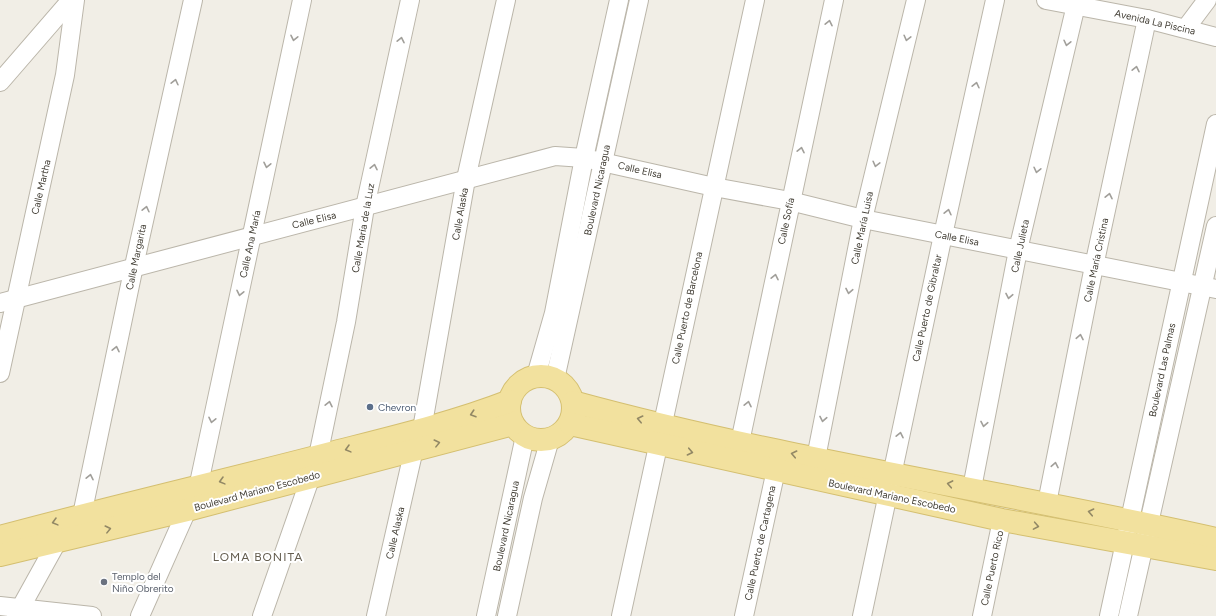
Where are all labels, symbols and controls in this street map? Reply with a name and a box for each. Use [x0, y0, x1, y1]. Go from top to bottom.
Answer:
street label: Avenida La Piscina [1113, 6, 1197, 38]
one-way arrow [824, 19, 832, 26]
one-way arrow [903, 34, 912, 41]
one-way arrow [290, 35, 298, 41]
one-way arrow [397, 37, 405, 43]
one-way arrow [1063, 39, 1072, 46]
one-way arrow [1132, 66, 1140, 72]
one-way arrow [170, 79, 178, 85]
one-way arrow [972, 82, 980, 88]
street label: Boulevard Nicaragua [581, 143, 613, 237]
one-way arrow [797, 147, 805, 153]
street label: Calle Martha [28, 158, 54, 216]
street label: Calle Elisa [617, 159, 663, 181]
one-way arrow [872, 160, 881, 167]
one-way arrow [264, 162, 272, 169]
one-way arrow [369, 164, 378, 170]
one-way arrow [1033, 166, 1042, 173]
street label: Calle María de la Luz [349, 182, 377, 274]
street label: Calle Alaska [449, 187, 471, 241]
street label: Calle María Luisa [848, 190, 876, 266]
one-way arrow [1104, 193, 1113, 199]
street label: Calle Sofía [775, 196, 797, 246]
one-way arrow [142, 205, 150, 212]
street label: Calle Elisa [291, 208, 337, 232]
street label: Calle Ana María [236, 209, 264, 279]
one-way arrow [943, 209, 951, 215]
street label: Calle María Cristina [1081, 217, 1111, 303]
street label: Calle Julieta [1008, 218, 1032, 274]
street label: Calle Margarita [123, 223, 149, 291]
street label: Calle Elisa [934, 227, 980, 249]
street label: Calle Puerto de Barcelona [669, 251, 705, 365]
street label: Calle Puerto de Gibraltar [909, 253, 945, 363]
one-way arrow [770, 274, 778, 280]
one-way arrow [845, 288, 853, 294]
one-way arrow [236, 289, 244, 296]
one-way arrow [1005, 293, 1014, 300]
street label: Boulevard Las Palmas [1146, 322, 1178, 418]
one-way arrow [1075, 334, 1084, 340]
one-way arrow [112, 346, 120, 353]
one-way arrow [325, 401, 333, 408]
place label: Chevron [378, 401, 416, 414]
one-way arrow [744, 401, 752, 407]
marker: Chevron [365, 402, 375, 412]
one-way arrow [470, 409, 477, 418]
one-way arrow [637, 415, 643, 423]
one-way arrow [209, 416, 217, 423]
one-way arrow [820, 416, 828, 422]
one-way arrow [981, 421, 989, 427]
one-way arrow [896, 432, 904, 438]
one-way arrow [434, 440, 441, 448]
one-way arrow [345, 444, 351, 452]
one-way arrow [687, 447, 693, 455]
one-way arrow [791, 450, 797, 458]
one-way arrow [1050, 461, 1059, 468]
street label: Boulevard Mariano Escobedo [193, 468, 322, 514]
one-way arrow [85, 473, 93, 480]
street label: Boulevard Mariano Escobedo [827, 476, 957, 516]
one-way arrow [219, 477, 225, 485]
street label: Boulevard Nicaragua [490, 479, 522, 573]
one-way arrow [946, 480, 953, 488]
street label: Calle Puerto de Cartagena [741, 484, 779, 602]
street label: Calle Alaska [383, 506, 407, 560]
one-way arrow [1088, 508, 1094, 516]
one-way arrow [52, 517, 59, 526]
one-way arrow [1033, 521, 1039, 530]
one-way arrow [105, 526, 112, 534]
street label: Calle Puerto Rico [978, 529, 1006, 607]
district label: LOMA BONITA [213, 550, 303, 564]
place label: Templo del Niño Obrerito [112, 570, 174, 595]
marker: Templo del Niño Obrerito [99, 577, 109, 587]

